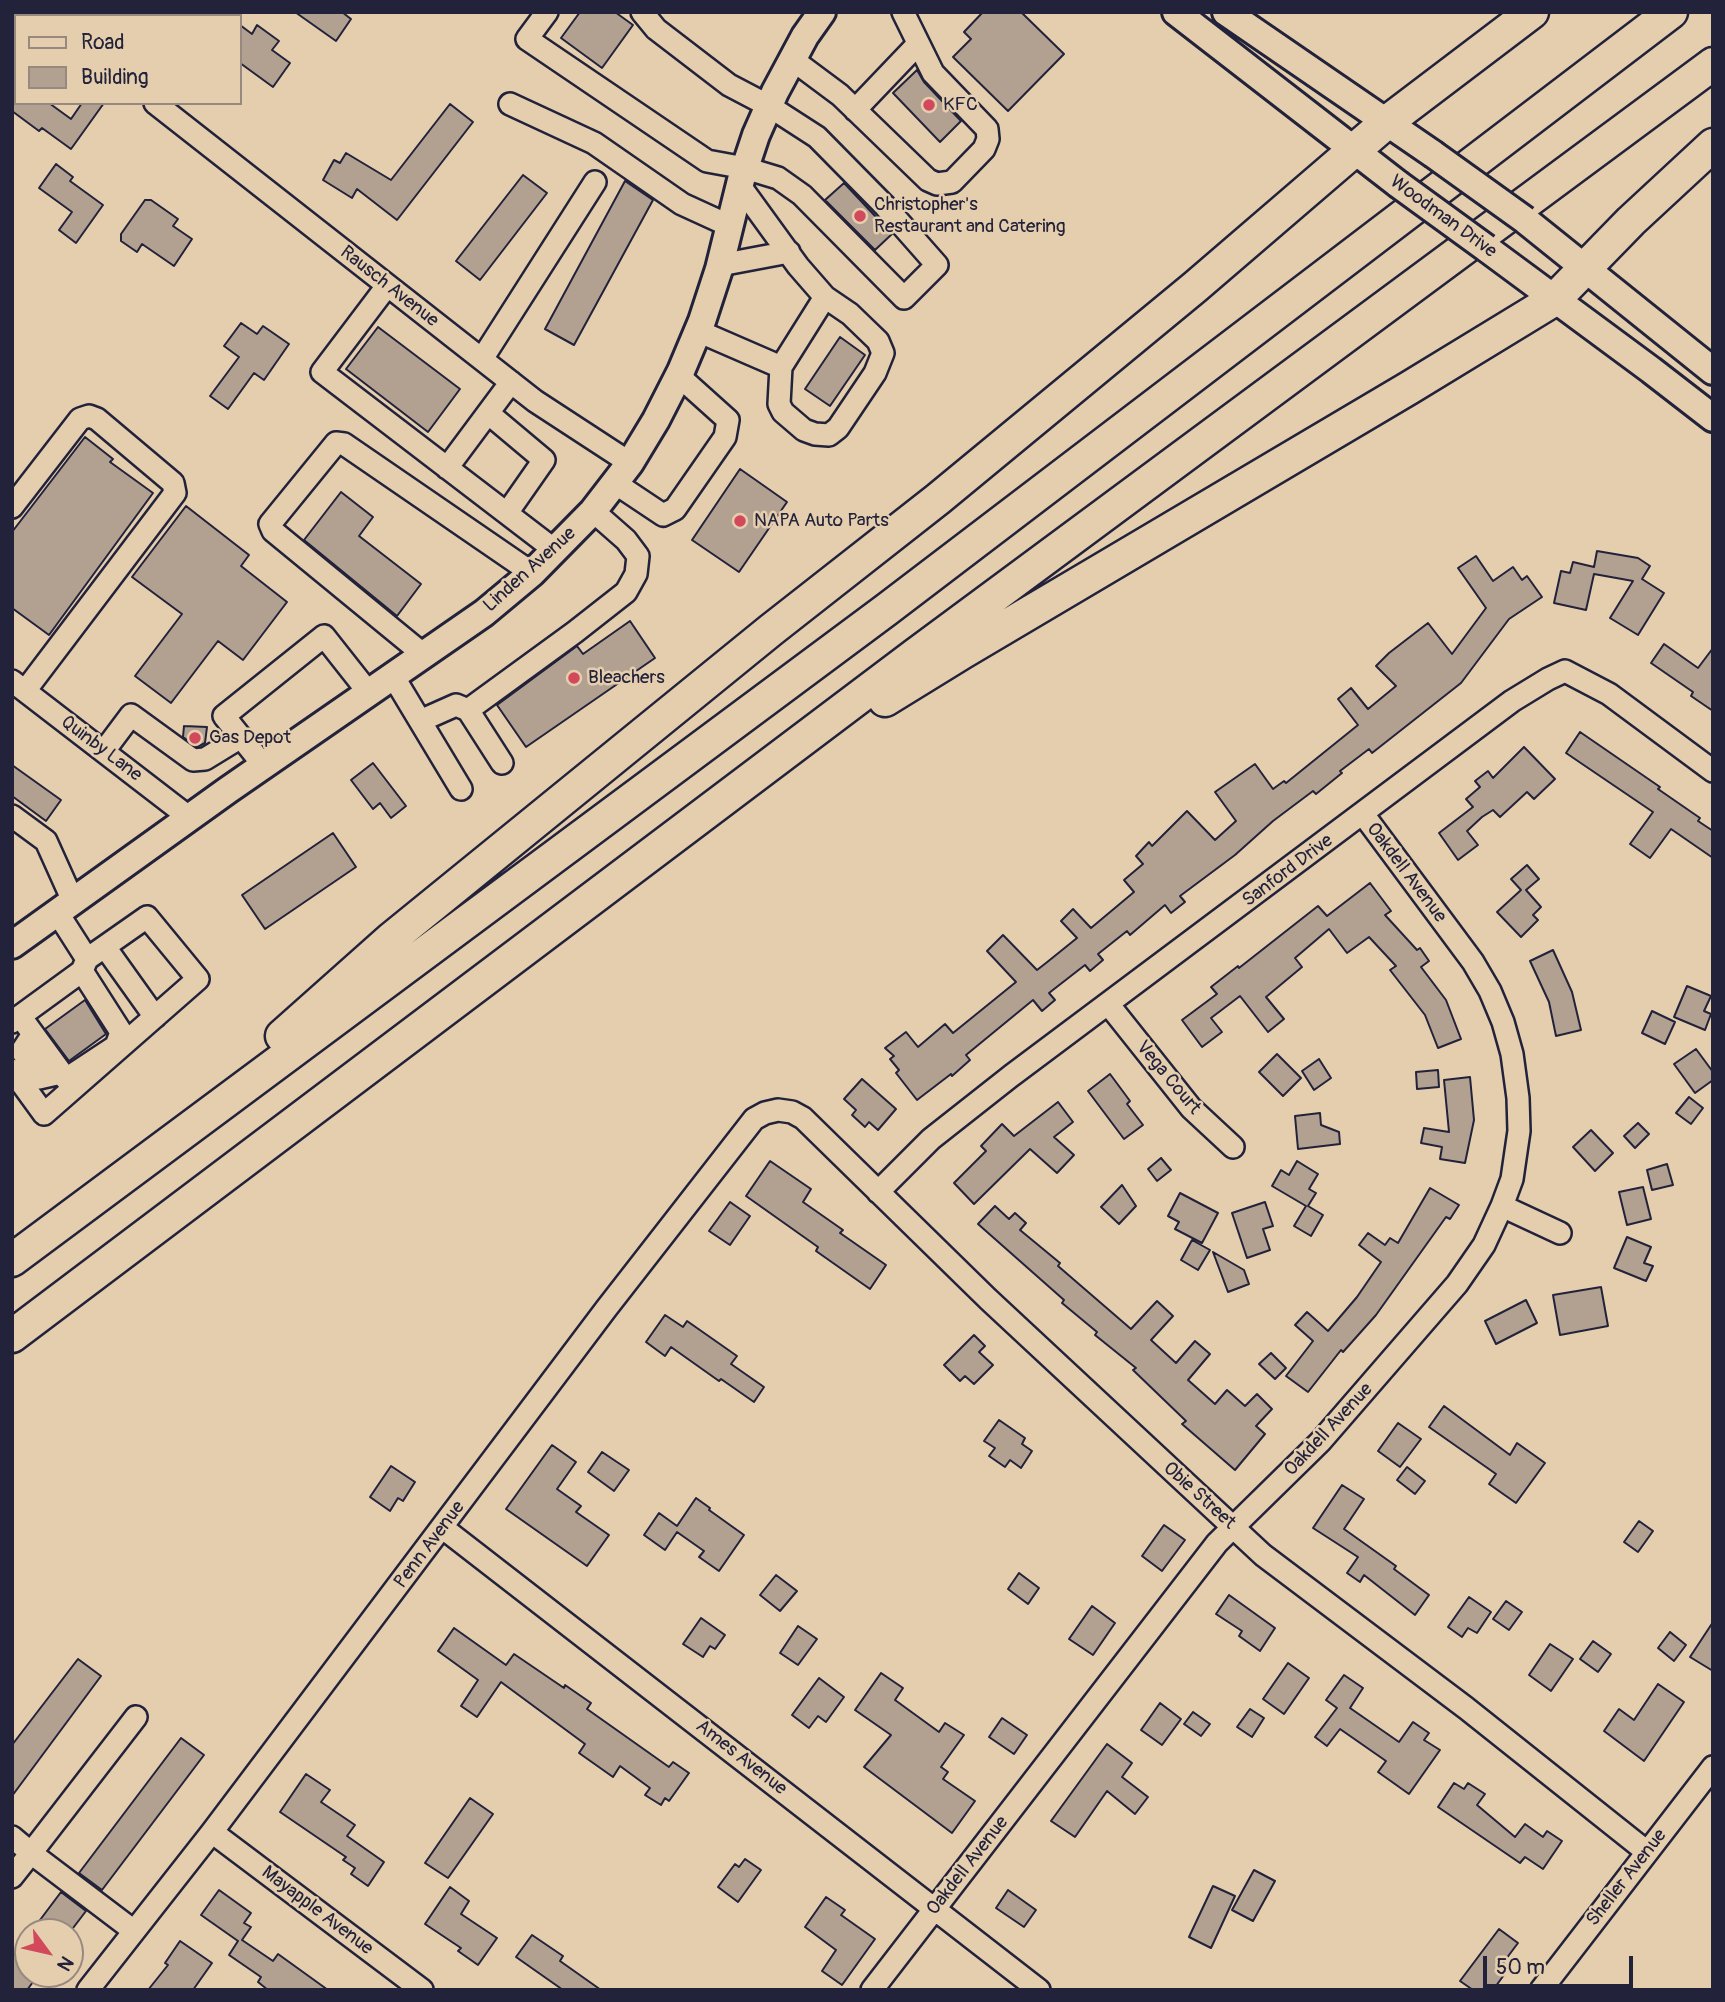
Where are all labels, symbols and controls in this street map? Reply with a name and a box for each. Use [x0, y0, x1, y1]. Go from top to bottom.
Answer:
legend [14, 14, 242, 105]
text: Road [81, 29, 125, 56]
text: Building [81, 64, 148, 91]
place label: KFC [943, 94, 978, 116]
marker: KFC [921, 97, 937, 113]
street label: Woodman Drive [1385, 171, 1501, 263]
place label: Christopher's Restaurant and Catering [874, 194, 1066, 238]
marker: Christopher's Restaurant and Catering [852, 208, 868, 224]
street label: Rausch Avenue [335, 242, 443, 332]
place label: NAPA Auto Parts [754, 510, 889, 532]
marker: NAPA Auto Parts [732, 513, 748, 529]
street label: Linden Avenue [479, 523, 581, 617]
place label: Bleachers [588, 667, 665, 689]
marker: Bleachers [566, 670, 582, 686]
street label: Quinby Lane [56, 711, 146, 787]
place label: Gas Depot [209, 727, 291, 749]
marker: Gas Depot [187, 730, 203, 746]
street label: Oakdell Avenue [1361, 819, 1451, 927]
street label: Sanford Drive [1238, 830, 1338, 912]
street label: Vega Court [1131, 1037, 1205, 1119]
street label: Oakdell Avenue [1280, 1379, 1378, 1481]
street label: Obie Street [1158, 1457, 1240, 1535]
street label: Penn Avenue [390, 1497, 470, 1593]
street label: Ames Avenue [691, 1715, 791, 1801]
street label: Oakdell Avenue [922, 1812, 1014, 1920]
street label: Sheller Avenue [1582, 1825, 1672, 1931]
street label: Mayapple Avenue [257, 1862, 377, 1960]
north arrow [14, 1918, 84, 1988]
scale bar [1487, 1942, 1638, 1986]
text: N [51, 1951, 79, 1975]
text: 50 m [1496, 1954, 1545, 1981]

